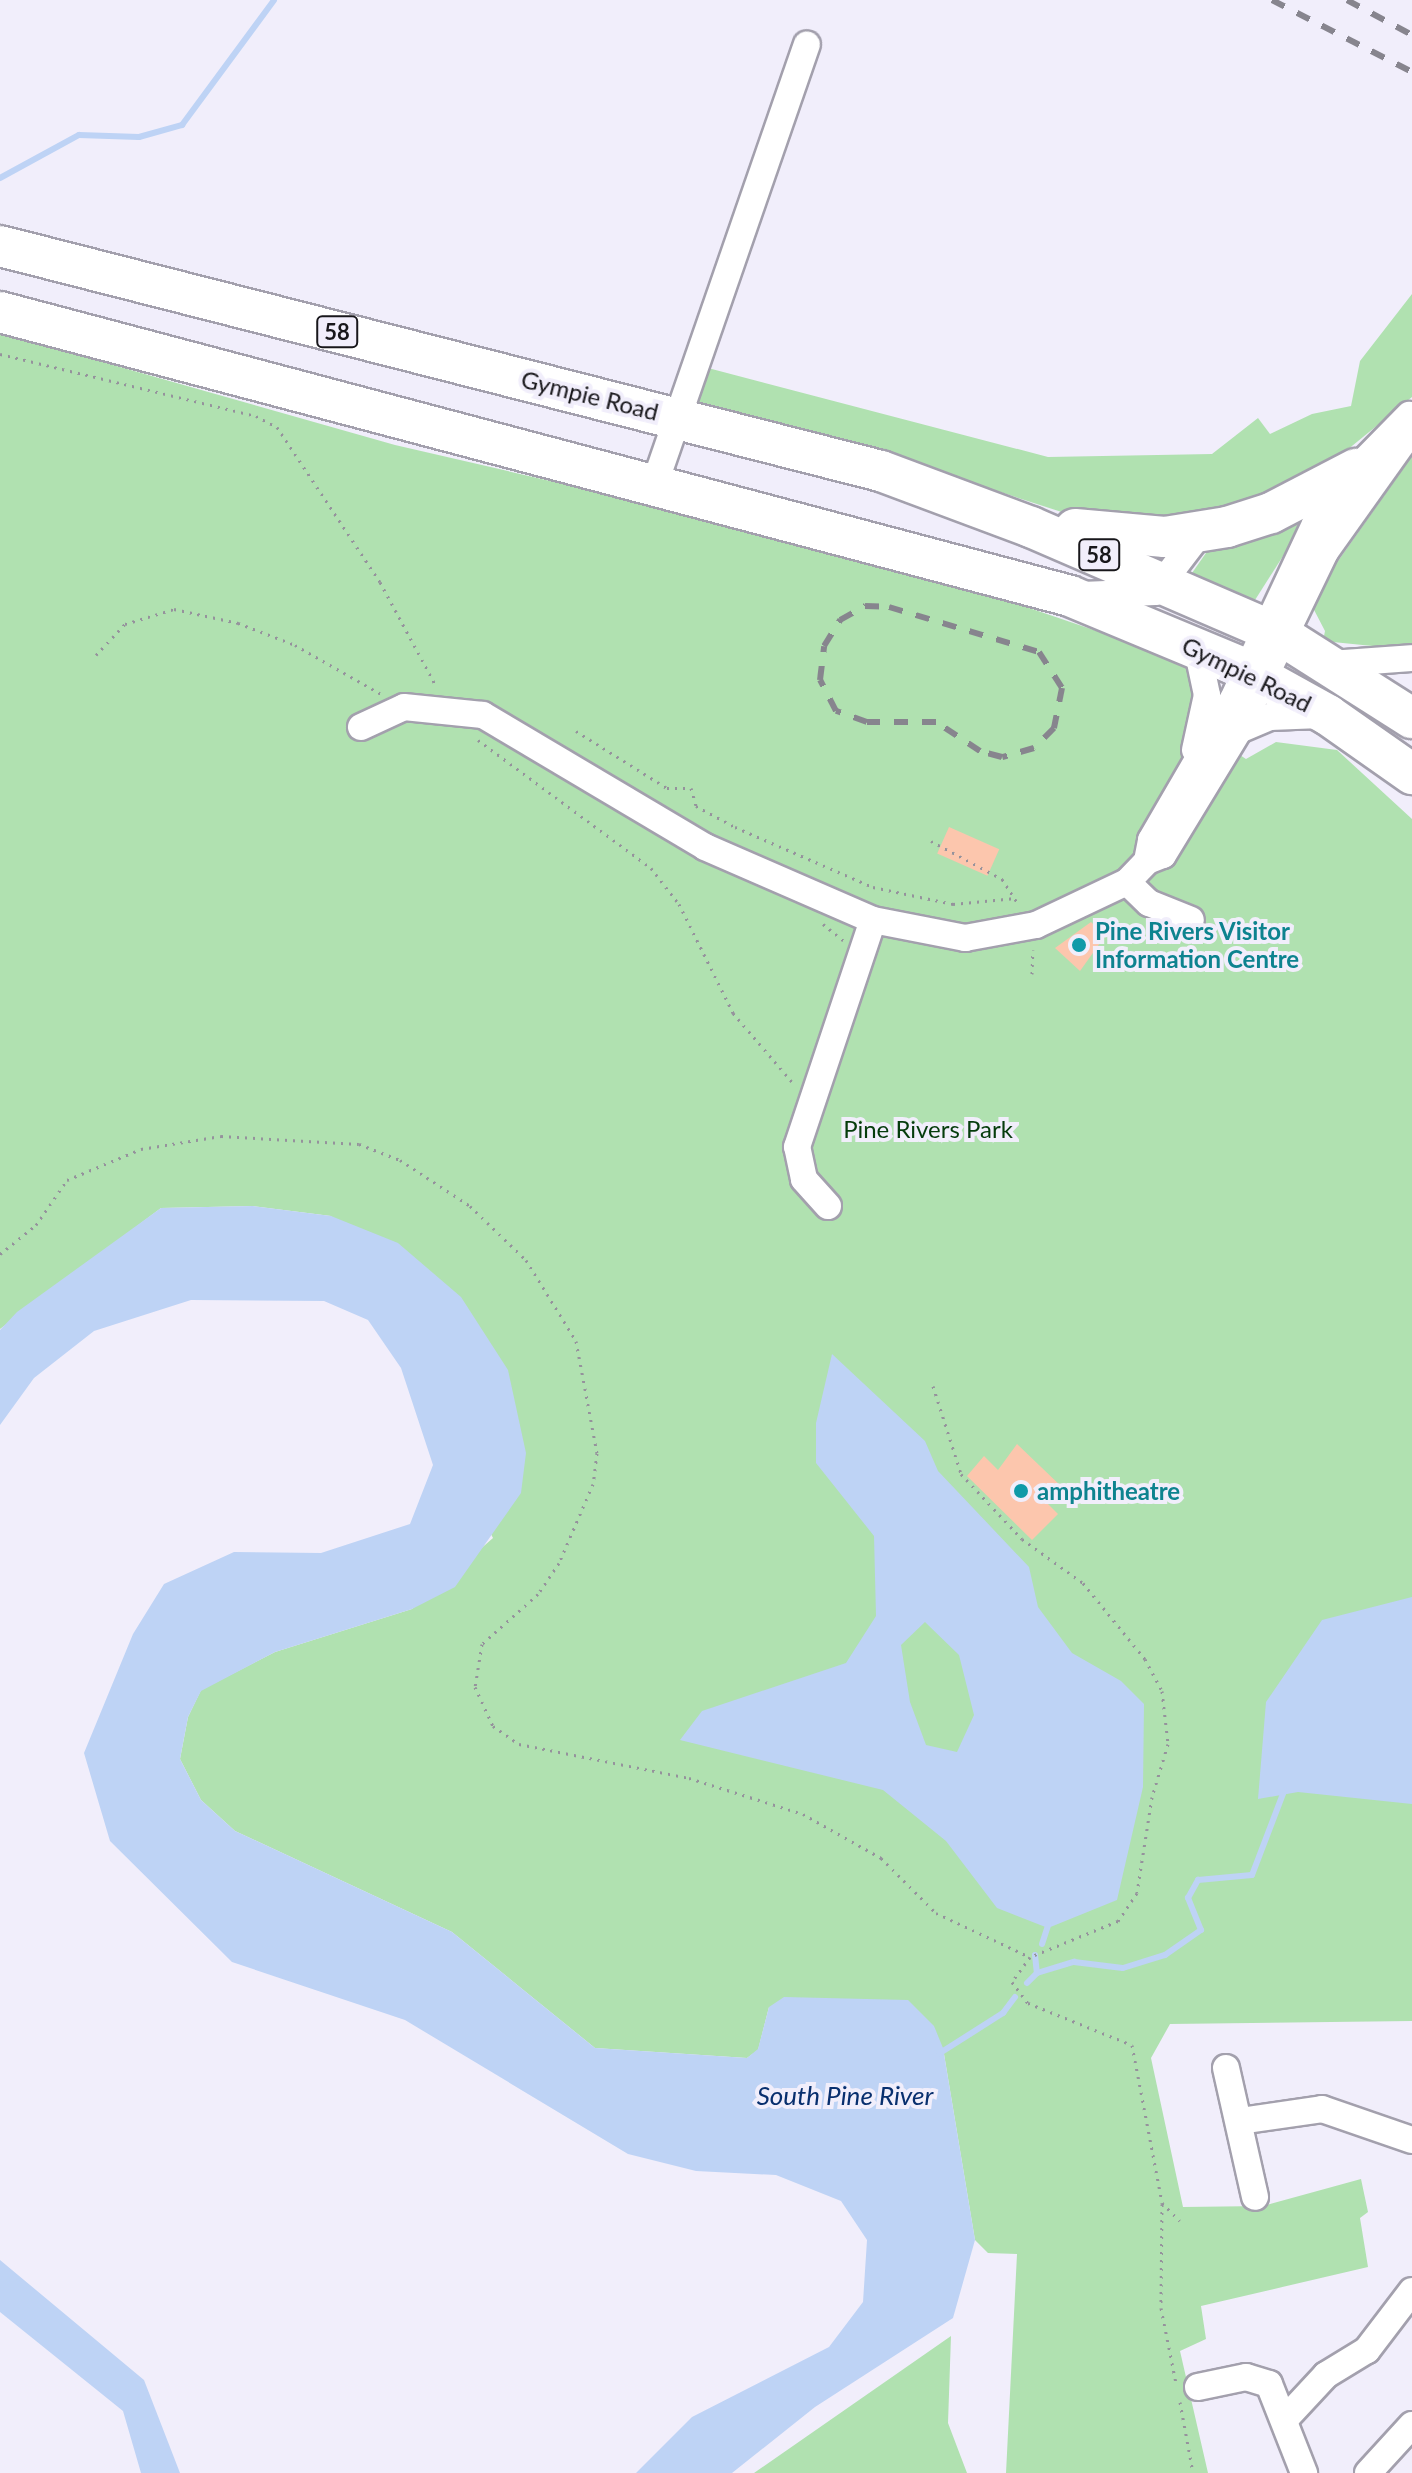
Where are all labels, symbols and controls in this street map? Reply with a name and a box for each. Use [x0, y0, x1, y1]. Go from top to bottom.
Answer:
road number: 58 [315, 314, 359, 350]
street label: Gympie Road [518, 364, 662, 426]
road number: 58 [1077, 537, 1121, 573]
street label: Gympie Road [1178, 630, 1316, 718]
place label: Pine Rivers Visitor Information Centre [1095, 917, 1299, 973]
marker: Pine Rivers Visitor Information Centre [1070, 936, 1088, 954]
park label: Pine Rivers Park [843, 1115, 1013, 1143]
place label: amphitheatre [1037, 1477, 1180, 1505]
marker: amphitheatre [1012, 1482, 1030, 1500]
water label: South Pine River [757, 2080, 933, 2112]

